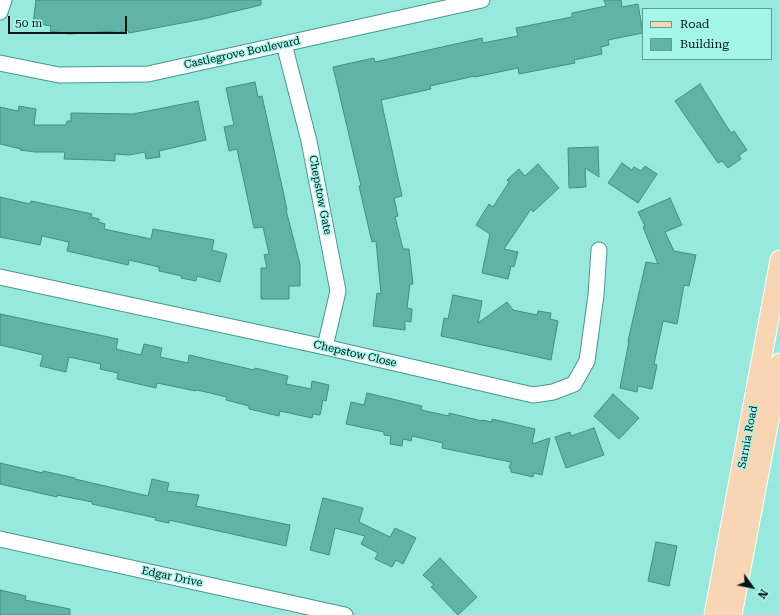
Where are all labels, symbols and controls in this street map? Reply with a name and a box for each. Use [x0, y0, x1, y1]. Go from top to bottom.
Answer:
scale bar [10, 8, 129, 34]
legend [642, 8, 772, 60]
text: 50 m [15, 16, 42, 30]
text: Road [680, 17, 709, 31]
street label: Castlegrove Boulevard [183, 34, 301, 72]
text: Building [680, 37, 729, 51]
street label: Chepstow Gate [306, 154, 334, 236]
street label: Chepstow Close [312, 338, 398, 370]
street label: Sarnia Road [735, 404, 761, 470]
street label: Edgar Drive [140, 564, 204, 590]
north arrow [732, 567, 772, 607]
text: N [755, 587, 770, 601]

